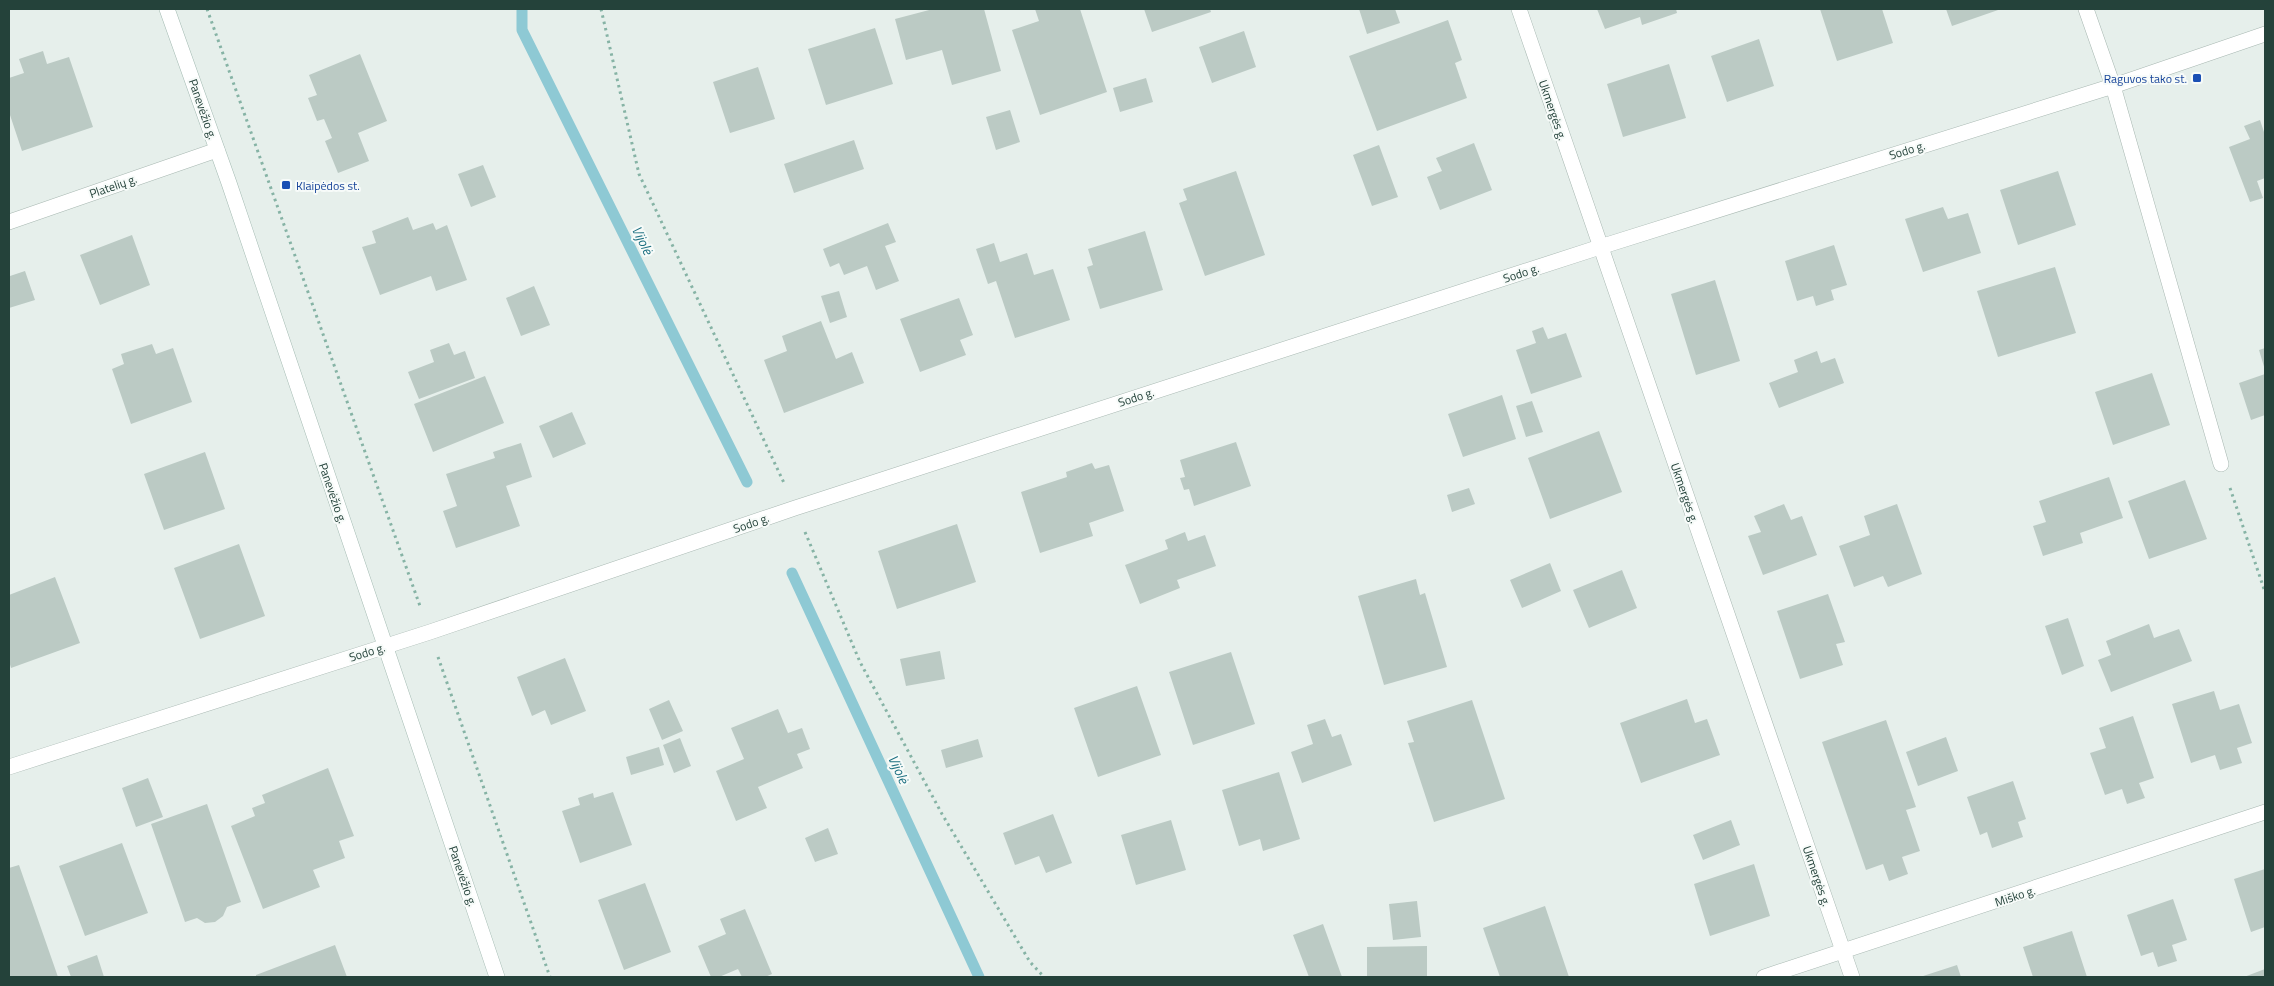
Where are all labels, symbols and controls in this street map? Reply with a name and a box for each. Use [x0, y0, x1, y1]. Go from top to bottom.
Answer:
place label: Raguvos tako st. [2104, 69, 2187, 88]
marker: Raguvos tako st. [2191, 72, 2203, 84]
street label: Panevėžio g. [184, 76, 222, 142]
street label: Ukmergės g. [1534, 77, 1572, 143]
street label: Sodo g. [1887, 136, 1927, 164]
street label: Platelių g. [87, 169, 139, 203]
place label: Klaipėdos st. [296, 176, 360, 195]
marker: Klaipėdos st. [280, 179, 292, 191]
water label: Vijolė [627, 222, 660, 259]
street label: Sodo g. [1500, 258, 1542, 288]
street label: Sodo g. [1115, 382, 1157, 412]
street label: Panevėžio g. [314, 460, 352, 526]
street label: Ukmergės g. [1666, 460, 1704, 526]
street label: Sodo g. [730, 508, 772, 538]
street label: Sodo g. [347, 638, 387, 666]
water label: Vijolė [883, 751, 915, 788]
street label: Panevėžio g. [444, 843, 482, 909]
street label: Ukmergės g. [1798, 843, 1836, 909]
street label: Miško g. [1992, 881, 2038, 911]

